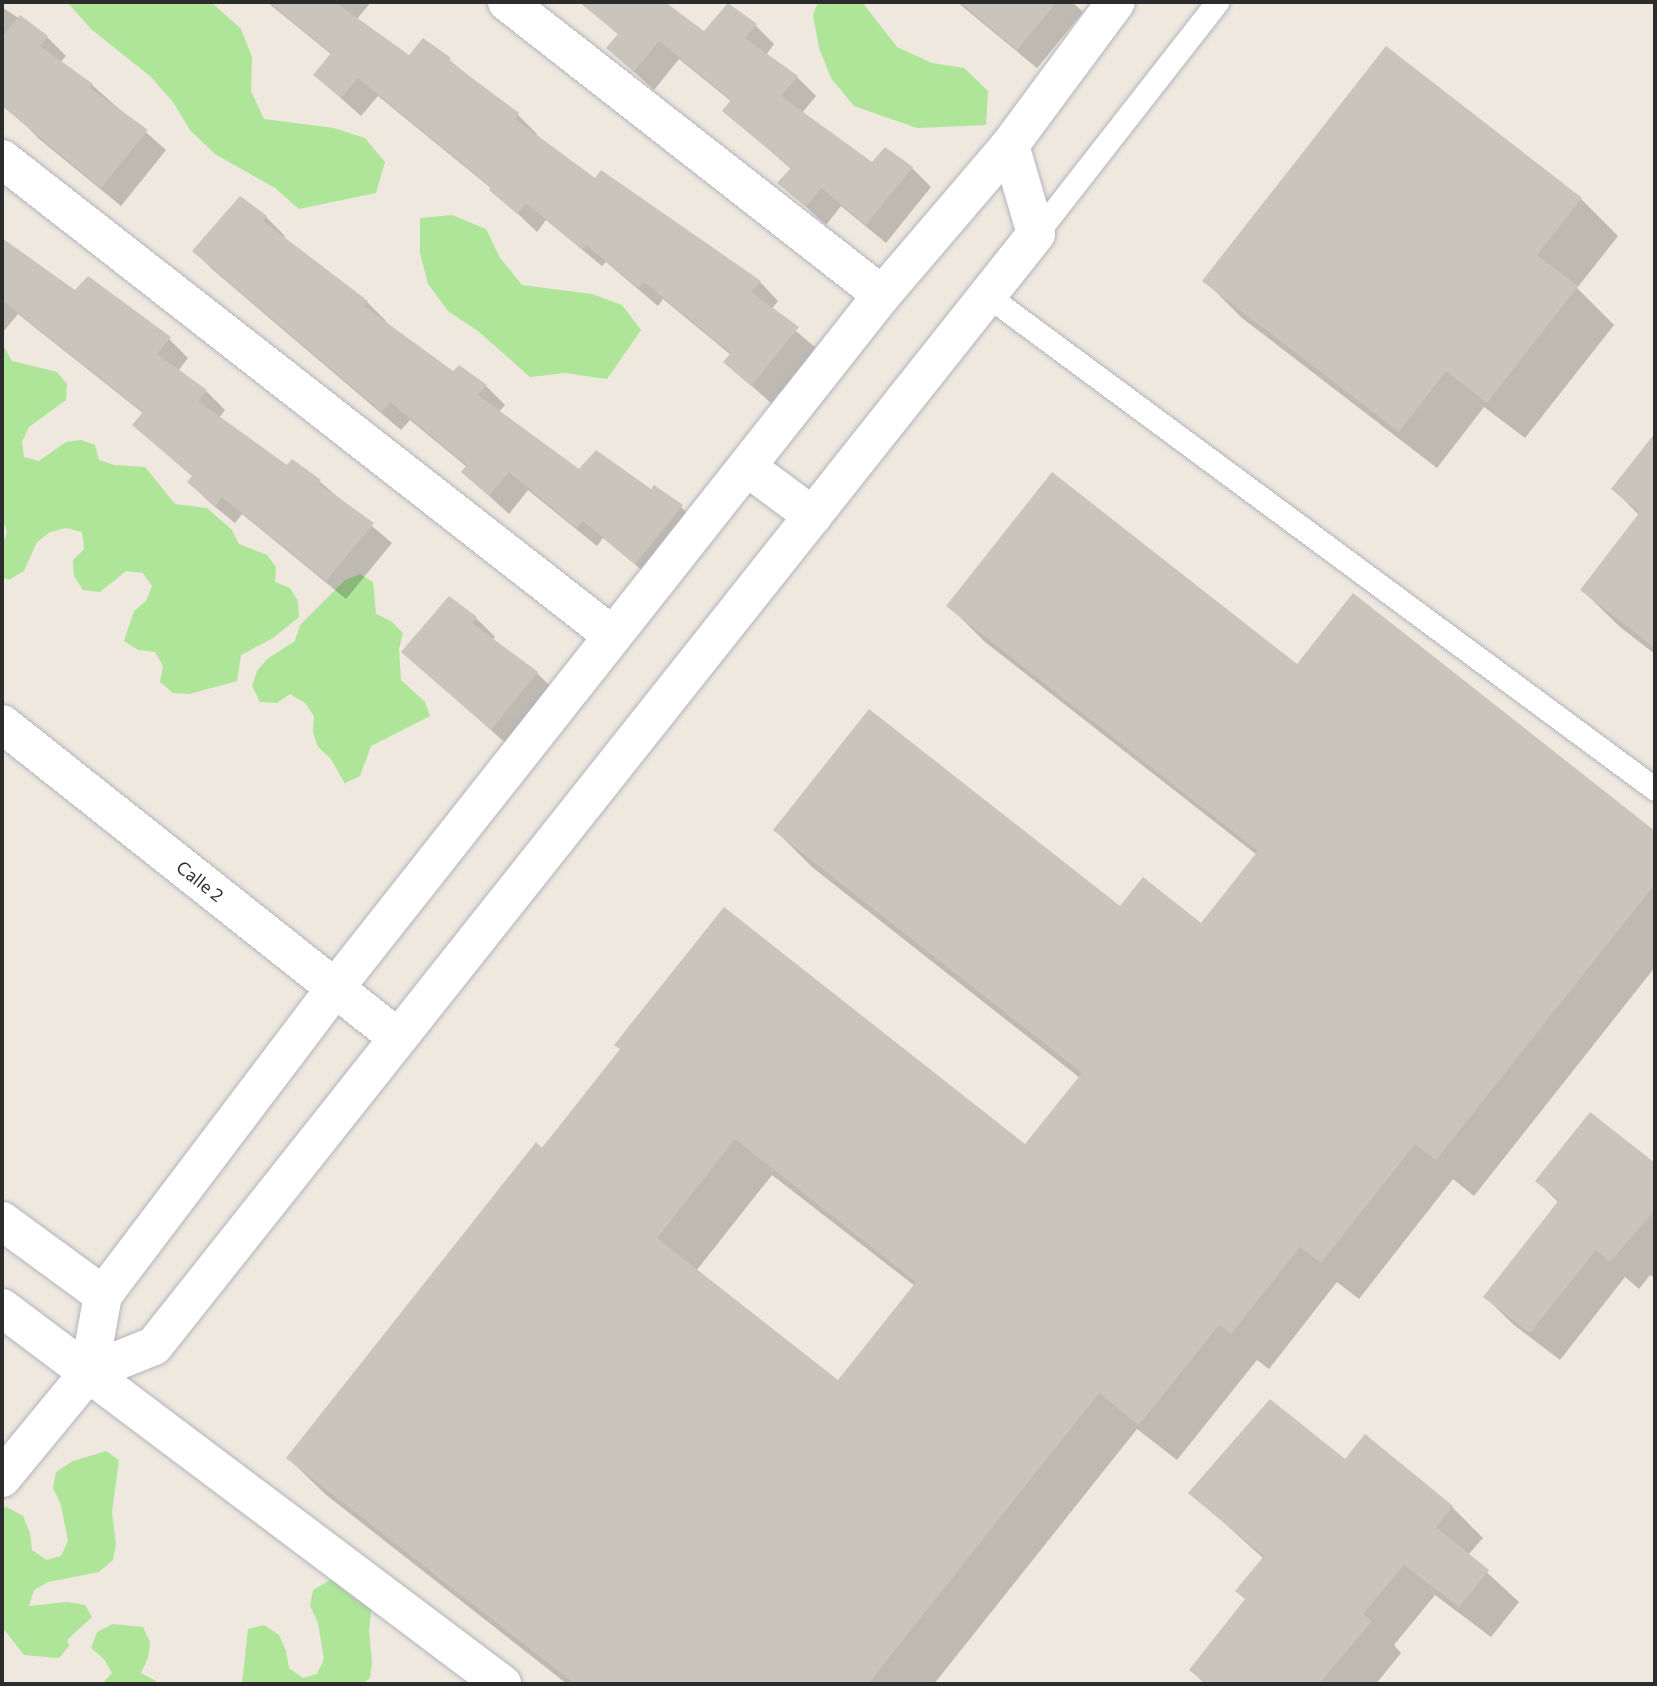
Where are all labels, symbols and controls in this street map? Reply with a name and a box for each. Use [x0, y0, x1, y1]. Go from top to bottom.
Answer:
street label: Calle 2 [172, 856, 228, 906]

